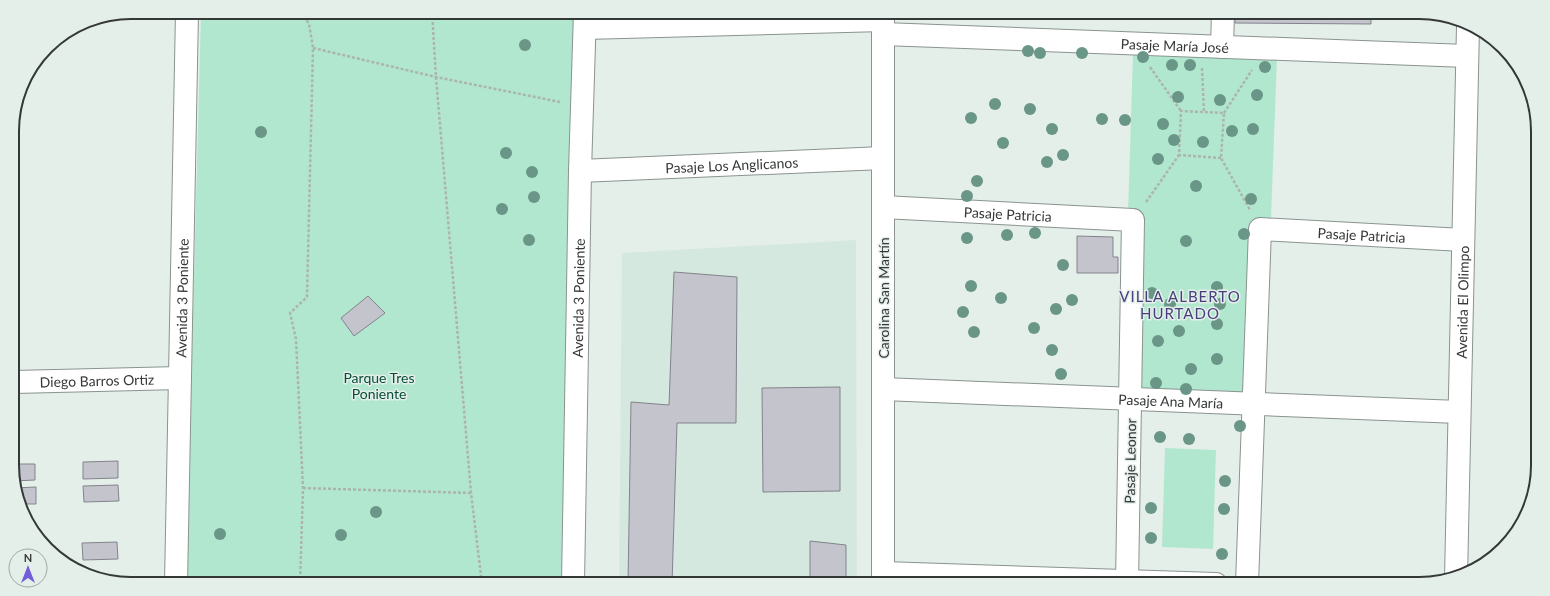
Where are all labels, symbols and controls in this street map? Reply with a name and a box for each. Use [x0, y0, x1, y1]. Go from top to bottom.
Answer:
street label: Pasaje María José [1120, 34, 1229, 56]
street label: Pasaje Los Anglicanos [665, 153, 799, 176]
street label: Pasaje Patricia [963, 203, 1052, 224]
street label: Pasaje Patricia [1317, 224, 1406, 245]
street label: Carolina San Martín [875, 237, 892, 359]
street label: Avenida 3 Poniente [172, 238, 191, 358]
street label: Avenida 3 Poniente [568, 238, 587, 358]
street label: Avenida El Olimpo [1452, 245, 1472, 359]
district label: VILLA ALBERTO HURTADO [1119, 287, 1241, 322]
park label: Parque Tres Poniente [343, 369, 415, 402]
street label: Diego Barros Ortiz [39, 370, 154, 390]
street label: Pasaje Ana María [1118, 390, 1224, 411]
street label: Pasaje Leonor [1121, 418, 1139, 504]
north arrow [8, 548, 48, 588]
text: N [24, 551, 32, 564]

